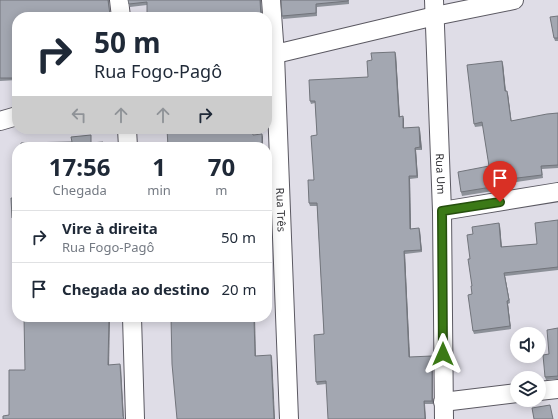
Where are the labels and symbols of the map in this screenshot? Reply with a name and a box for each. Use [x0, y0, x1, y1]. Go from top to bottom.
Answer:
street label: Rua Um [433, 153, 449, 195]
pin [483, 161, 517, 202]
street label: Rua Três [273, 187, 290, 232]
position arrow [422, 333, 464, 375]

